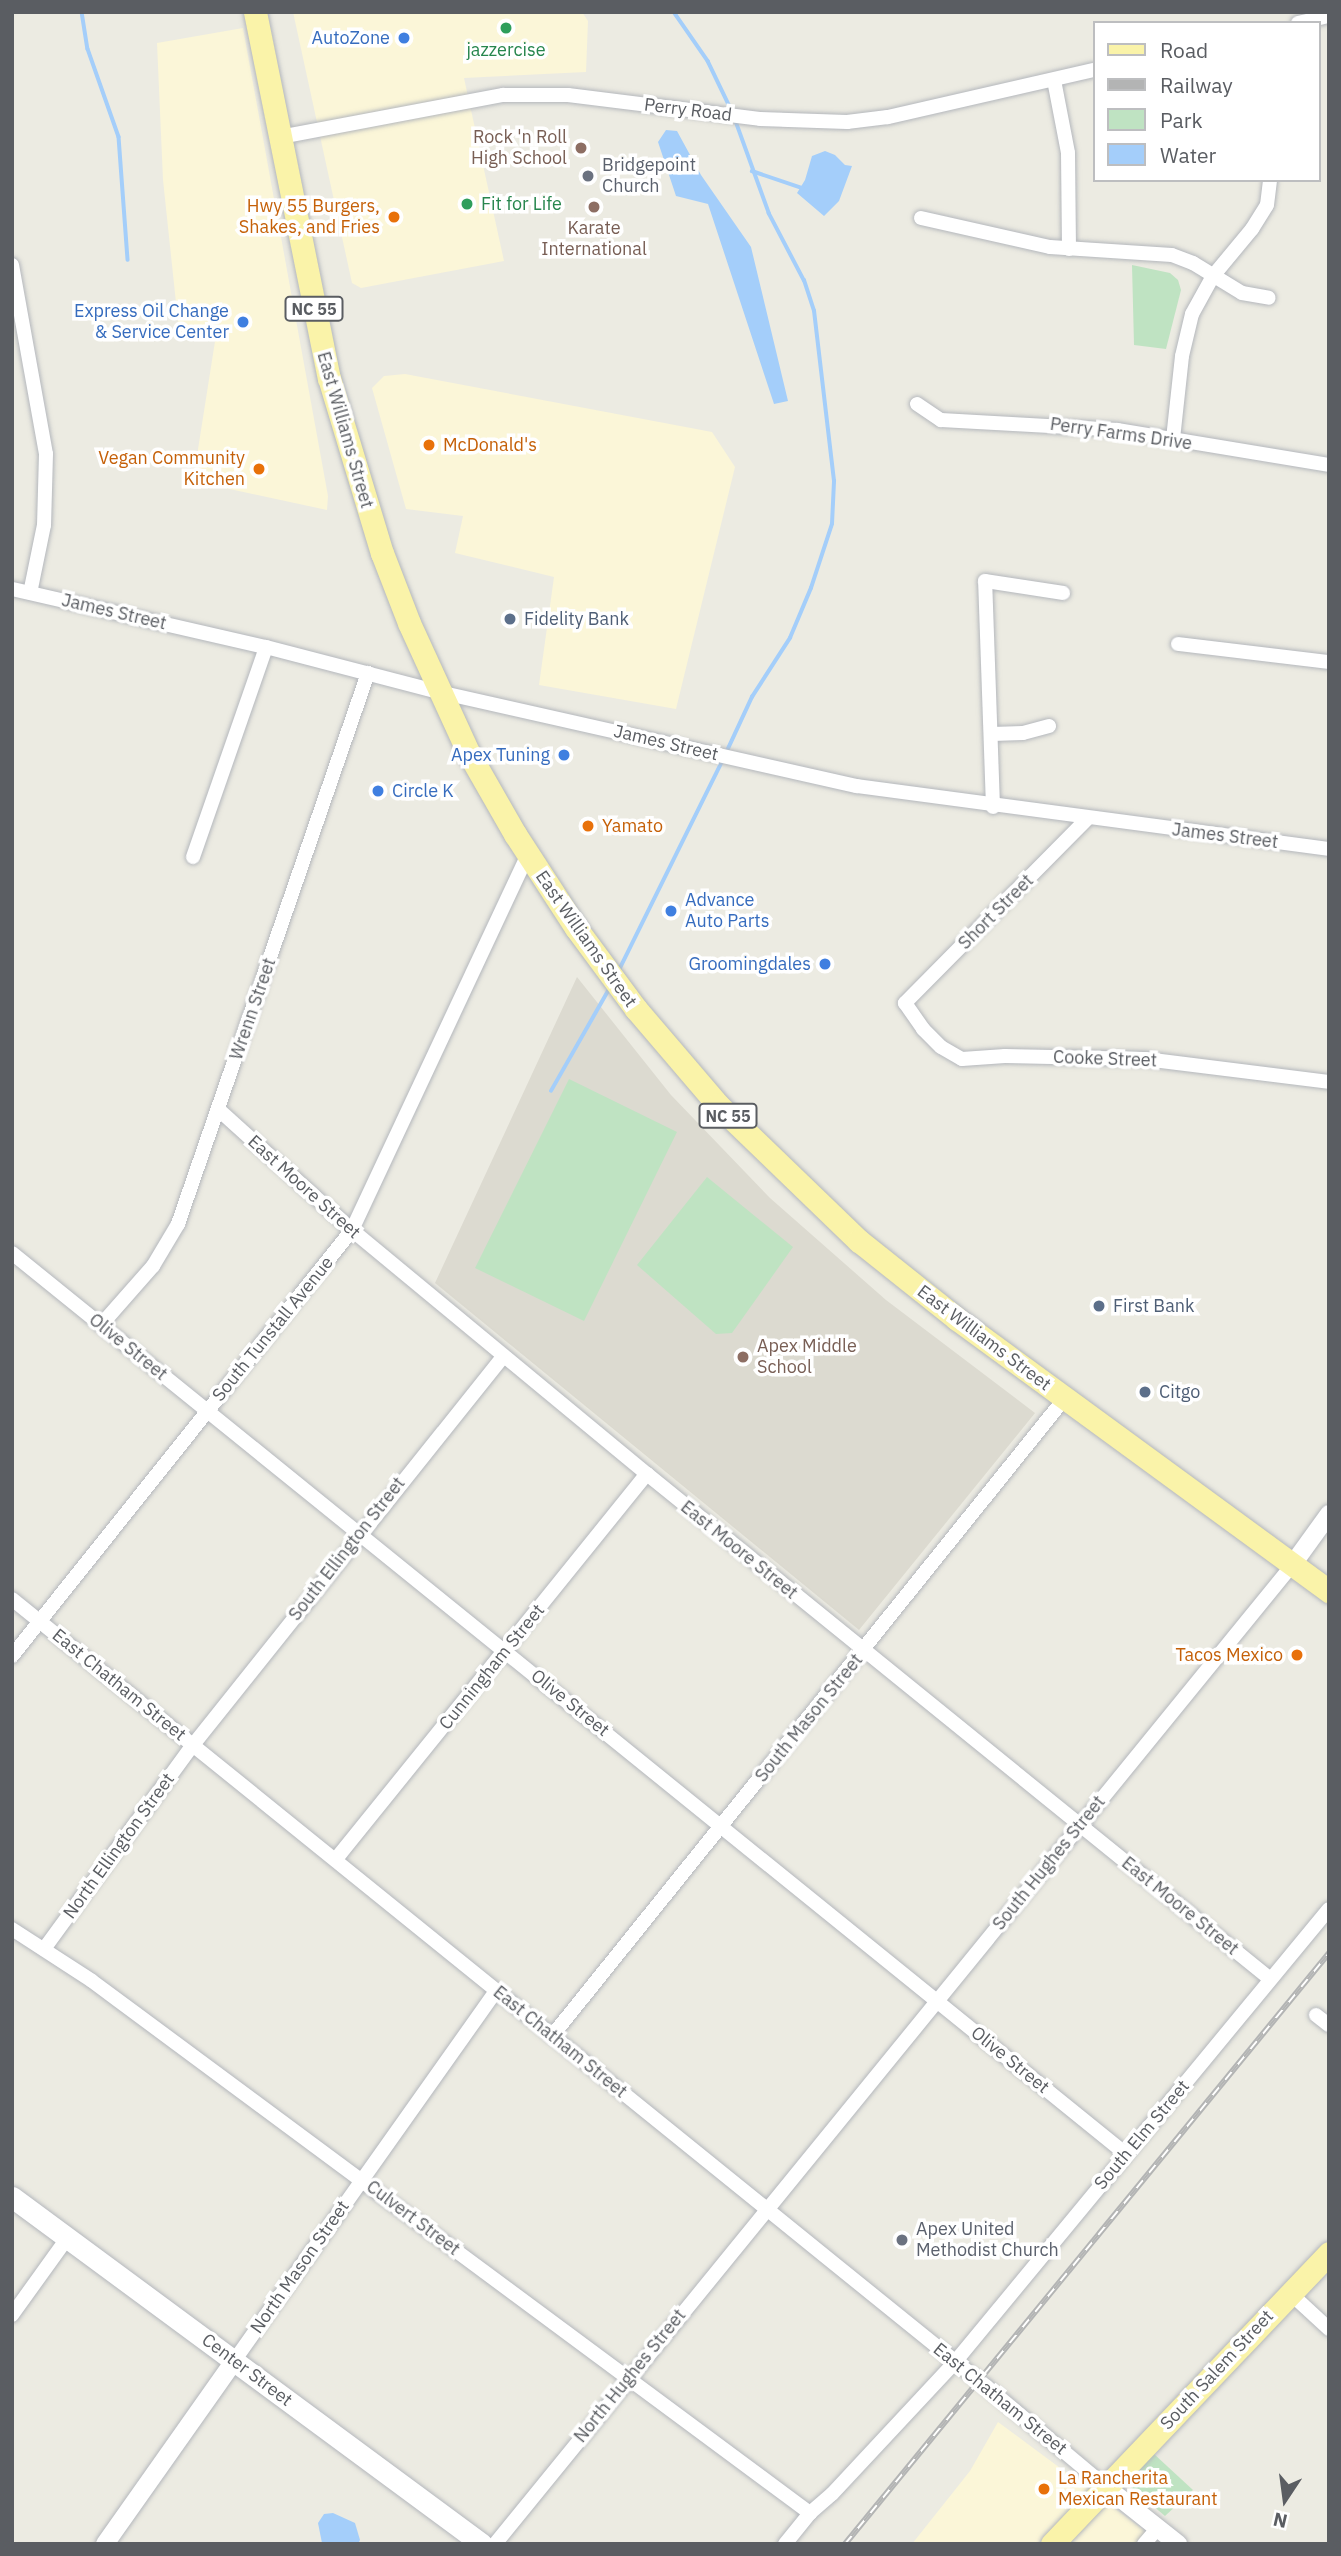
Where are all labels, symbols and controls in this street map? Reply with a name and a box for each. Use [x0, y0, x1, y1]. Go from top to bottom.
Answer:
marker: jazzercise [498, 20, 514, 36]
legend [1092, 21, 1320, 182]
place label: AutoZone [311, 27, 390, 49]
marker: AutoZone [396, 30, 412, 46]
text: Road [1160, 36, 1208, 64]
place label: jazzercise [466, 39, 546, 61]
text: Railway [1160, 71, 1233, 99]
street label: Perry Road [643, 94, 733, 126]
text: Park [1160, 106, 1203, 134]
place label: Rock 'n Roll High School [471, 127, 567, 170]
marker: Rock 'n Roll High School [573, 140, 589, 156]
text: Water [1160, 141, 1216, 169]
place label: Bridgepoint Church [602, 155, 696, 198]
marker: Bridgepoint Church [580, 168, 596, 184]
place label: Fit for Life [481, 193, 562, 215]
place label: Hwy 55 Burgers, Shakes, and Fries [239, 196, 380, 238]
marker: Fit for Life [459, 196, 475, 212]
marker: Karate International [586, 199, 602, 215]
marker: Hwy 55 Burgers, Shakes, and Fries [386, 209, 402, 225]
place label: Karate International [541, 218, 647, 260]
road number: NC 55 [284, 296, 344, 322]
place label: Express Oil Change & Service Center [74, 301, 229, 344]
marker: Express Oil Change & Service Center [235, 314, 251, 330]
street label: East Williams Street [312, 349, 378, 511]
street label: Perry Farms Drive [1049, 413, 1193, 455]
place label: McDonald's [443, 434, 537, 456]
marker: McDonald's [421, 437, 437, 453]
place label: Vegan Community Kitchen [98, 448, 245, 490]
marker: Vegan Community Kitchen [251, 461, 267, 477]
street label: James Street [60, 589, 168, 635]
place label: Fidelity Bank [524, 608, 629, 630]
marker: Fidelity Bank [502, 611, 518, 627]
street label: James Street [612, 720, 720, 766]
place label: Apex Tuning [451, 744, 550, 766]
marker: Apex Tuning [556, 747, 572, 763]
place label: Circle K [392, 780, 454, 802]
marker: Circle K [370, 783, 386, 799]
place label: Yamato [602, 815, 663, 837]
marker: Yamato [580, 818, 596, 834]
street label: James Street [1171, 819, 1279, 853]
street label: East Williams Street [531, 867, 641, 1011]
street label: Short Street [954, 870, 1038, 954]
place label: Advance Auto Parts [685, 890, 769, 932]
marker: Advance Auto Parts [663, 903, 679, 919]
place label: Groomingdales [688, 953, 811, 975]
street label: Wrenn Street [225, 955, 281, 1063]
marker: Groomingdales [817, 956, 833, 972]
street label: Cooke Street [1053, 1046, 1157, 1072]
road number: NC 55 [698, 1104, 758, 1128]
street label: East Moore Street [243, 1131, 365, 1243]
street label: South Tunstall Avenue [208, 1252, 338, 1406]
street label: East Williams Street [913, 1281, 1055, 1395]
place label: First Bank [1113, 1295, 1194, 1317]
marker: First Bank [1091, 1298, 1107, 1314]
street label: Olive Street [85, 1309, 171, 1385]
place label: Apex Middle School [757, 1336, 857, 1378]
marker: Apex Middle School [735, 1349, 751, 1365]
place label: Citgo [1159, 1381, 1200, 1403]
marker: Citgo [1137, 1384, 1153, 1400]
street label: South Ellington Street [284, 1473, 410, 1625]
street label: East Moore Street [676, 1496, 802, 1604]
street label: Cunningham Street [435, 1600, 549, 1734]
street label: East Chatham Street [48, 1624, 190, 1746]
place label: Tacos Mexico [1175, 1644, 1283, 1666]
marker: Tacos Mexico [1289, 1647, 1305, 1663]
street label: South Mason Street [751, 1650, 867, 1786]
street label: Olive Street [527, 1665, 613, 1741]
street label: North Ellington Street [59, 1769, 179, 1923]
street label: South Hughes Street [988, 1792, 1110, 1934]
street label: East Moore Street [1117, 1852, 1243, 1960]
street label: East Chatham Street [489, 1981, 631, 2103]
street label: Olive Street [967, 2022, 1053, 2098]
street label: South Elm Street [1090, 2076, 1194, 2194]
street label: Culvert Street [362, 2176, 464, 2260]
street label: North Mason Street [246, 2196, 354, 2338]
place label: Apex United Methodist Church [916, 2219, 1059, 2262]
marker: Apex United Methodist Church [894, 2232, 910, 2248]
street label: North Hughes Street [570, 2305, 690, 2447]
street label: South Salem Street [1156, 2306, 1278, 2434]
street label: Center Street [198, 2329, 296, 2411]
street label: East Chatham Street [929, 2338, 1071, 2460]
north arrow [1250, 2465, 1320, 2535]
place label: La Rancherita Mexican Restaurant [1058, 2468, 1218, 2510]
marker: La Rancherita Mexican Restaurant [1036, 2481, 1052, 2497]
text: N [1271, 2507, 1290, 2534]

